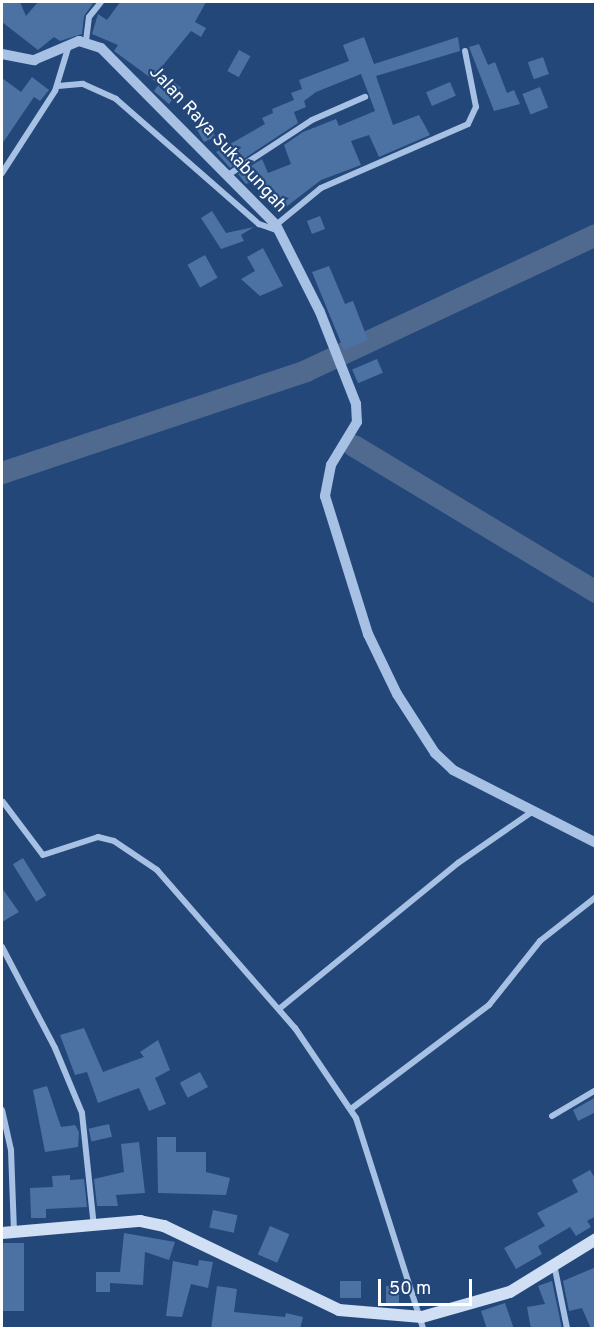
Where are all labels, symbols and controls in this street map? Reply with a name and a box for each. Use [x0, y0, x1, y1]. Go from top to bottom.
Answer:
street label: Jalan Raya Sukabungah [144, 62, 290, 218]
scale bar [381, 1267, 476, 1305]
text: 50 m [389, 1278, 431, 1301]

